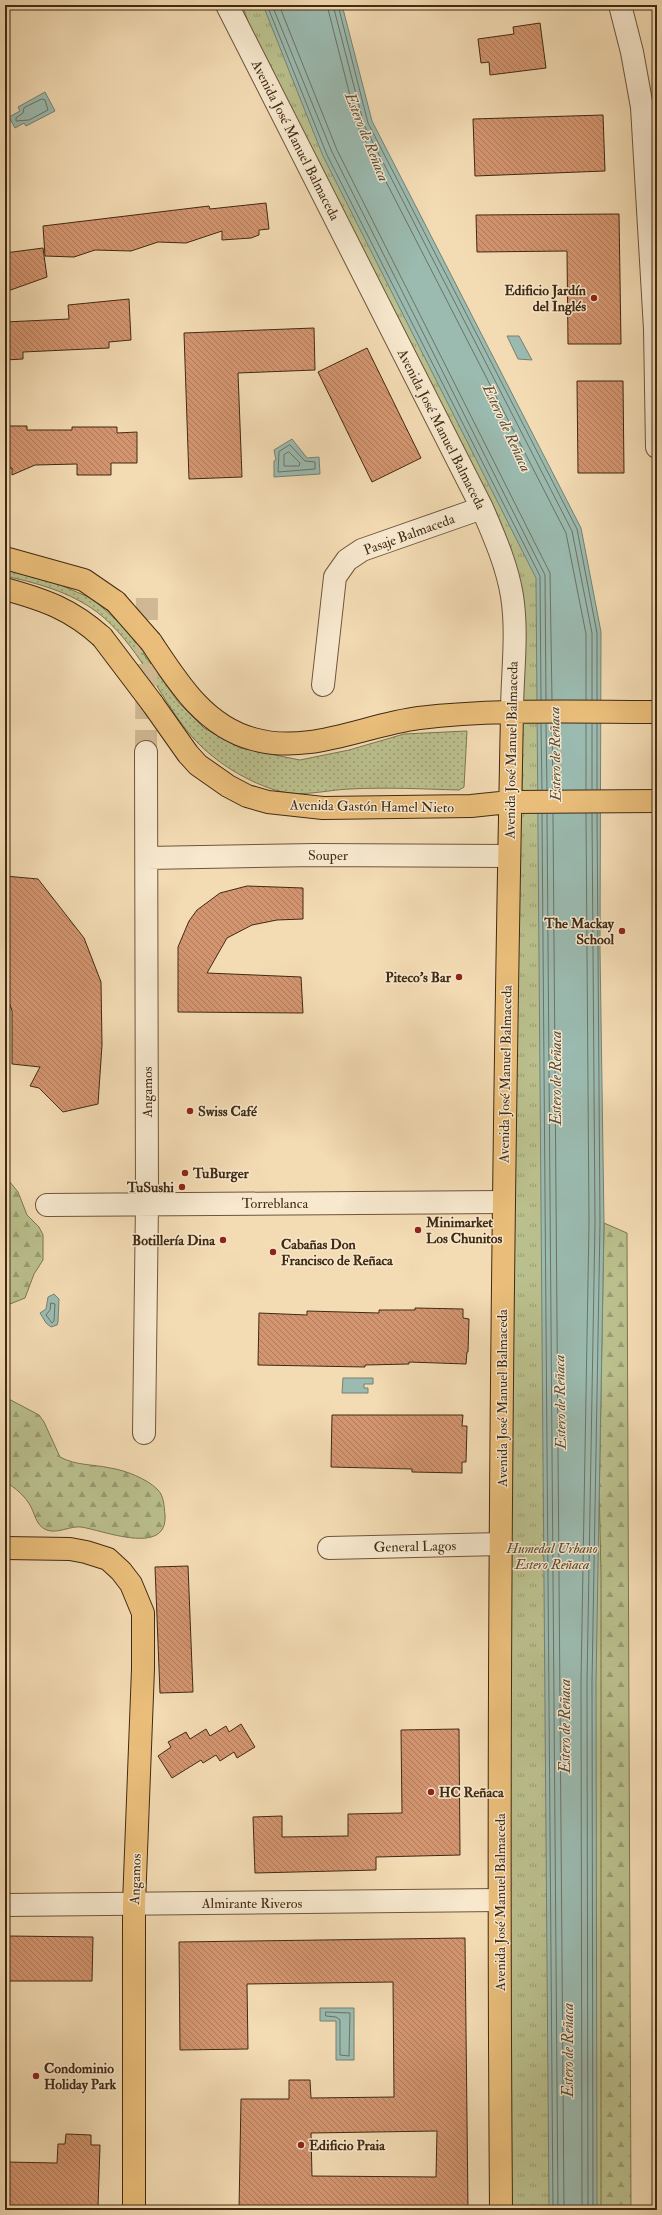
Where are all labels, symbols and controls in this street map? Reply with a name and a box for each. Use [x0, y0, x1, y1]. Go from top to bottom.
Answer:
street label: Avenida José Manuel Balmaceda [247, 56, 344, 223]
water label: Estero de Reñaca [340, 89, 393, 185]
place label: Edificio Jardín del Inglés [505, 282, 587, 316]
marker: Edificio Jardín del Inglés [589, 293, 599, 303]
street label: Avenida José Manuel Balmaceda [393, 345, 490, 512]
water label: Estero de Reñaca [478, 380, 535, 475]
street label: Pasaje Balmaceda [361, 510, 457, 559]
street label: Avenida José Manuel Balmaceda [501, 661, 522, 840]
water label: Estero de Reñaca [545, 707, 566, 802]
street label: Avenida Gastón Hamel Nieto [289, 797, 454, 816]
street label: Souper [308, 847, 349, 865]
place label: The Mackay School [543, 915, 615, 948]
marker: The Mackay School [617, 926, 627, 936]
place label: Piteco's Bar [385, 969, 452, 986]
marker: Piteco's Bar [454, 972, 464, 982]
street label: Avenida José Manuel Balmaceda [495, 985, 516, 1164]
water label: Estero de Reñaca [547, 1031, 566, 1126]
street label: Angamos [139, 1066, 156, 1119]
place label: Swiss Café [198, 1103, 258, 1120]
marker: Swiss Café [185, 1106, 195, 1116]
place label: TuBurger [192, 1165, 250, 1183]
marker: TuBurger [180, 1168, 190, 1178]
place label: TuSushi [126, 1179, 174, 1196]
marker: TuSushi [177, 1182, 187, 1192]
street label: Torreblanca [242, 1195, 308, 1212]
place label: Minimarket Los Chunitos [425, 1214, 503, 1247]
marker: Minimarket Los Chunitos [413, 1225, 423, 1235]
place label: Botillería Dina [132, 1232, 216, 1249]
marker: Botillería Dina [218, 1235, 228, 1245]
place label: Cabañas Don Francisco de Reñaca [281, 1236, 394, 1269]
marker: Cabañas Don Francisco de Reñaca [268, 1247, 278, 1257]
street label: Avenida José Manuel Balmaceda [494, 1309, 511, 1488]
water label: Estero de Reñaca [550, 1355, 571, 1450]
street label: General Lagos [374, 1537, 457, 1556]
park label: Humedal Urbano Estero Reñaca [505, 1540, 598, 1573]
water label: Estero de Reñaca [556, 1679, 575, 1774]
place label: HC Reñaca [439, 1784, 505, 1801]
marker: HC Reñaca [426, 1787, 436, 1797]
street label: Avenida José Manuel Balmaceda [492, 1813, 509, 1992]
street label: Angamos [126, 1853, 145, 1906]
street label: Almirante Riveros [201, 1895, 303, 1912]
water label: Estero de Reñaca [559, 2003, 578, 2098]
place label: Condominio Holiday Park [44, 2060, 117, 2094]
marker: Condominio Holiday Park [31, 2071, 41, 2081]
place label: Edificio Praia [309, 2137, 386, 2154]
marker: Edificio Praia [296, 2140, 306, 2150]

